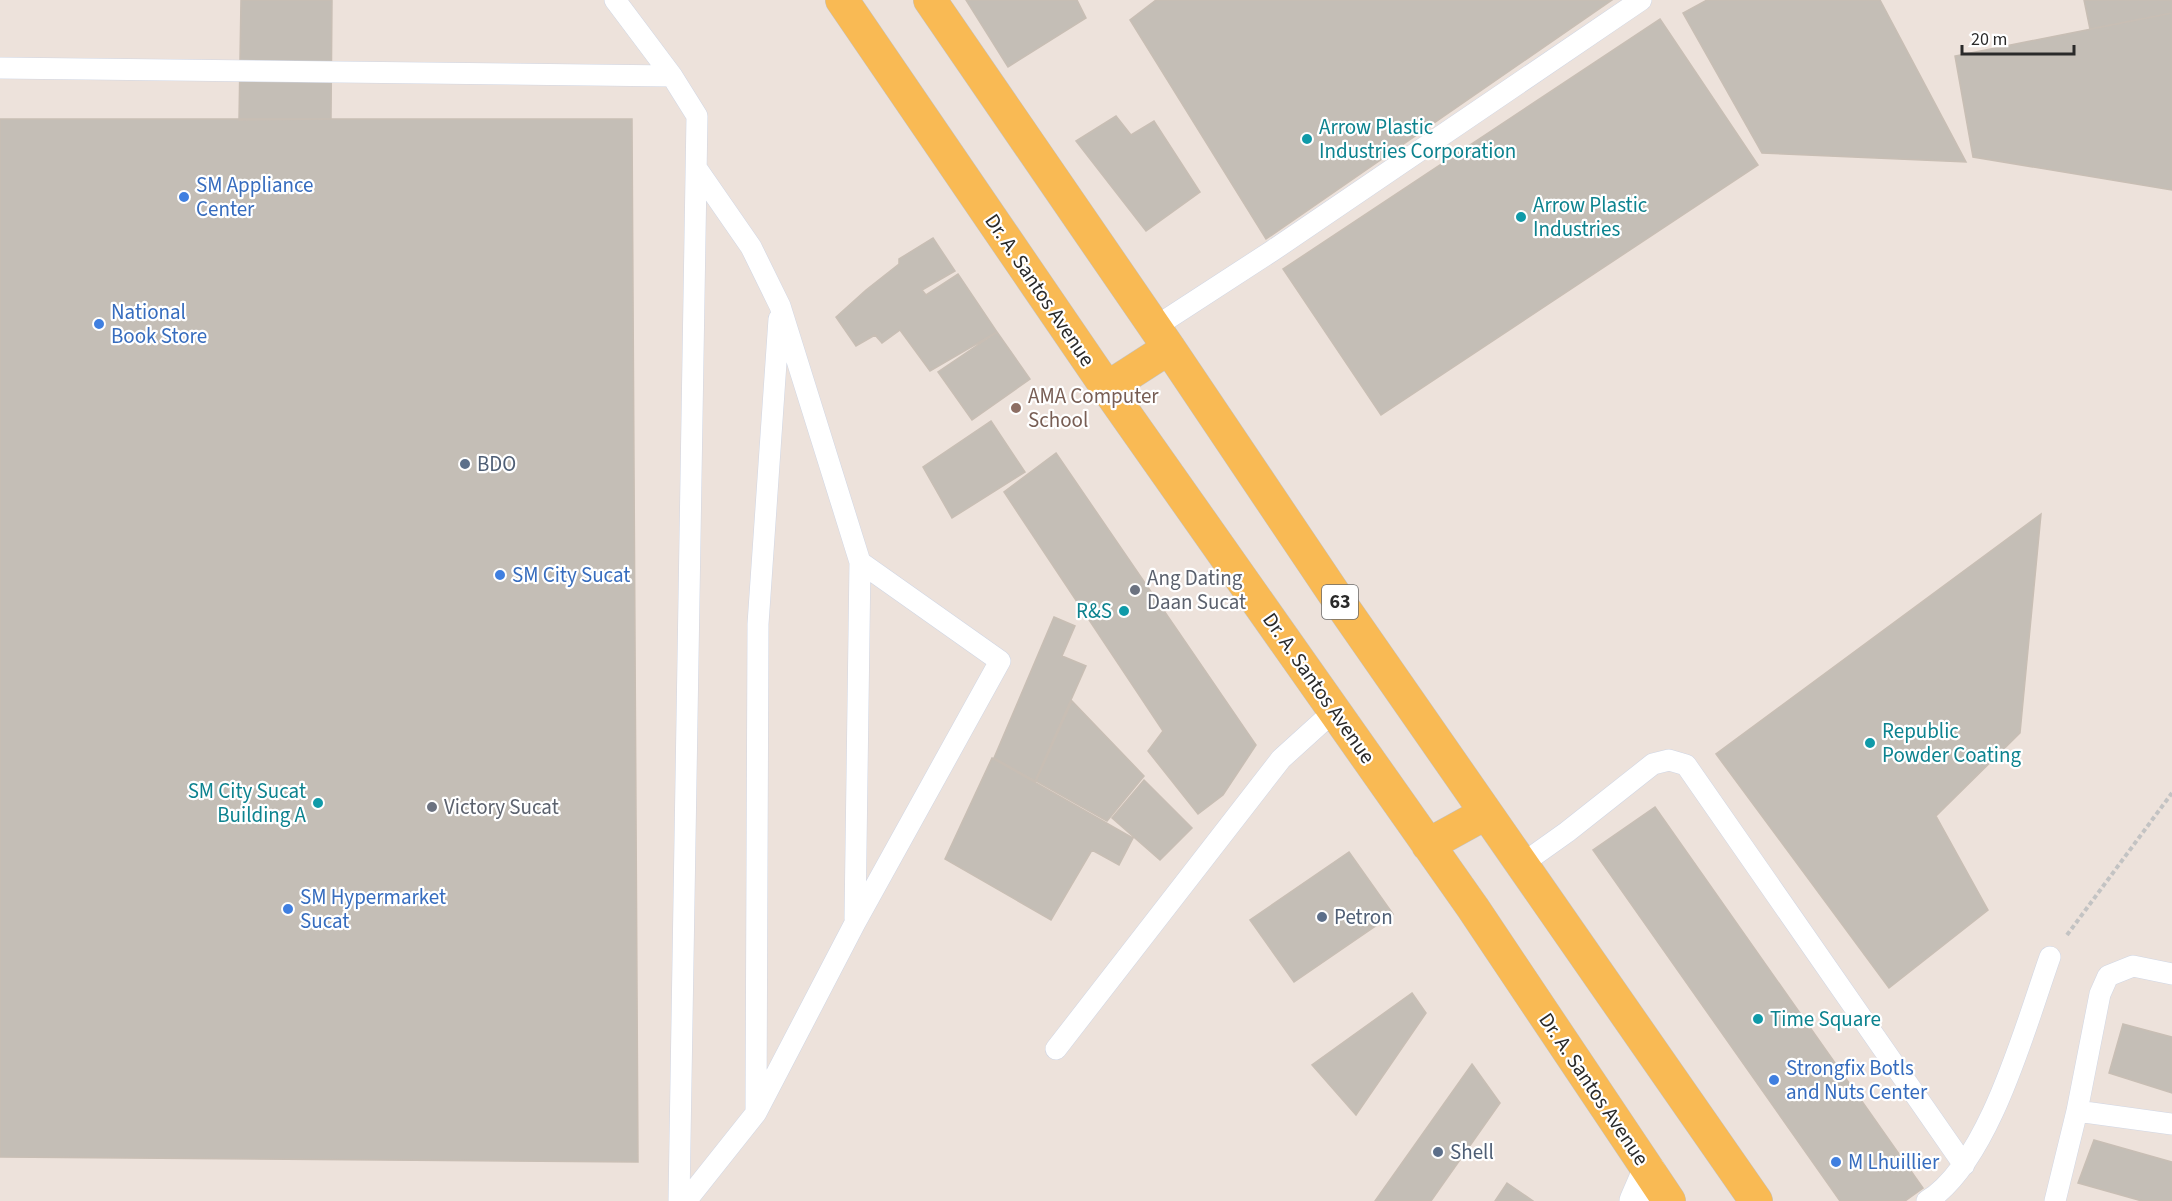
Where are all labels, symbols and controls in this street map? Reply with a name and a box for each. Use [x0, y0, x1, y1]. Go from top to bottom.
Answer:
scale bar [1962, 18, 2074, 56]
text: 20 m [1971, 27, 2007, 52]
place label: Arrow Plastic Industries Corporation [1319, 112, 1516, 166]
marker: Arrow Plastic Industries Corporation [1300, 132, 1314, 146]
place label: SM Appliance Center [196, 170, 314, 224]
marker: SM Appliance Center [177, 190, 191, 204]
place label: Arrow Plastic Industries [1533, 190, 1648, 244]
street label: Dr. A. Santos Avenue [978, 208, 1102, 372]
marker: Arrow Plastic Industries [1514, 210, 1528, 224]
place label: National Book Store [111, 297, 207, 351]
marker: National Book Store [92, 317, 106, 331]
place label: AMA Computer School [1028, 381, 1159, 435]
marker: AMA Computer School [1009, 401, 1023, 415]
place label: BDO [477, 449, 516, 479]
marker: BDO [458, 457, 472, 471]
place label: SM City Sucat [512, 560, 630, 590]
place label: Ang Dating Daan Sucat [1147, 563, 1246, 617]
marker: SM City Sucat [493, 568, 507, 582]
marker: Ang Dating Daan Sucat [1128, 583, 1142, 597]
road number: 63 [1322, 585, 1358, 619]
place label: R&S [1076, 596, 1112, 626]
marker: R&S [1117, 604, 1131, 618]
street label: Dr. A. Santos Avenue [1256, 606, 1382, 770]
place label: Republic Powder Coating [1882, 716, 2021, 770]
marker: Republic Powder Coating [1863, 736, 1877, 750]
place label: SM City Sucat Building A [188, 776, 307, 830]
place label: Victory Sucat [444, 792, 559, 822]
marker: SM City Sucat Building A [311, 796, 325, 810]
marker: Victory Sucat [425, 800, 439, 814]
place label: SM Hypermarket Sucat [300, 882, 446, 936]
marker: SM Hypermarket Sucat [281, 902, 295, 916]
place label: Petron [1334, 902, 1393, 932]
marker: Petron [1315, 910, 1329, 924]
place label: Time Square [1770, 1004, 1881, 1034]
street label: Dr. A. Santos Avenue [1532, 1007, 1656, 1171]
marker: Time Square [1751, 1012, 1765, 1026]
place label: Strongfix Botls and Nuts Center [1786, 1053, 1928, 1107]
marker: Strongfix Botls and Nuts Center [1767, 1073, 1781, 1087]
place label: Shell [1450, 1137, 1494, 1167]
marker: Shell [1431, 1145, 1445, 1159]
place label: M Lhuillier [1848, 1147, 1940, 1177]
marker: M Lhuillier [1829, 1155, 1843, 1169]

